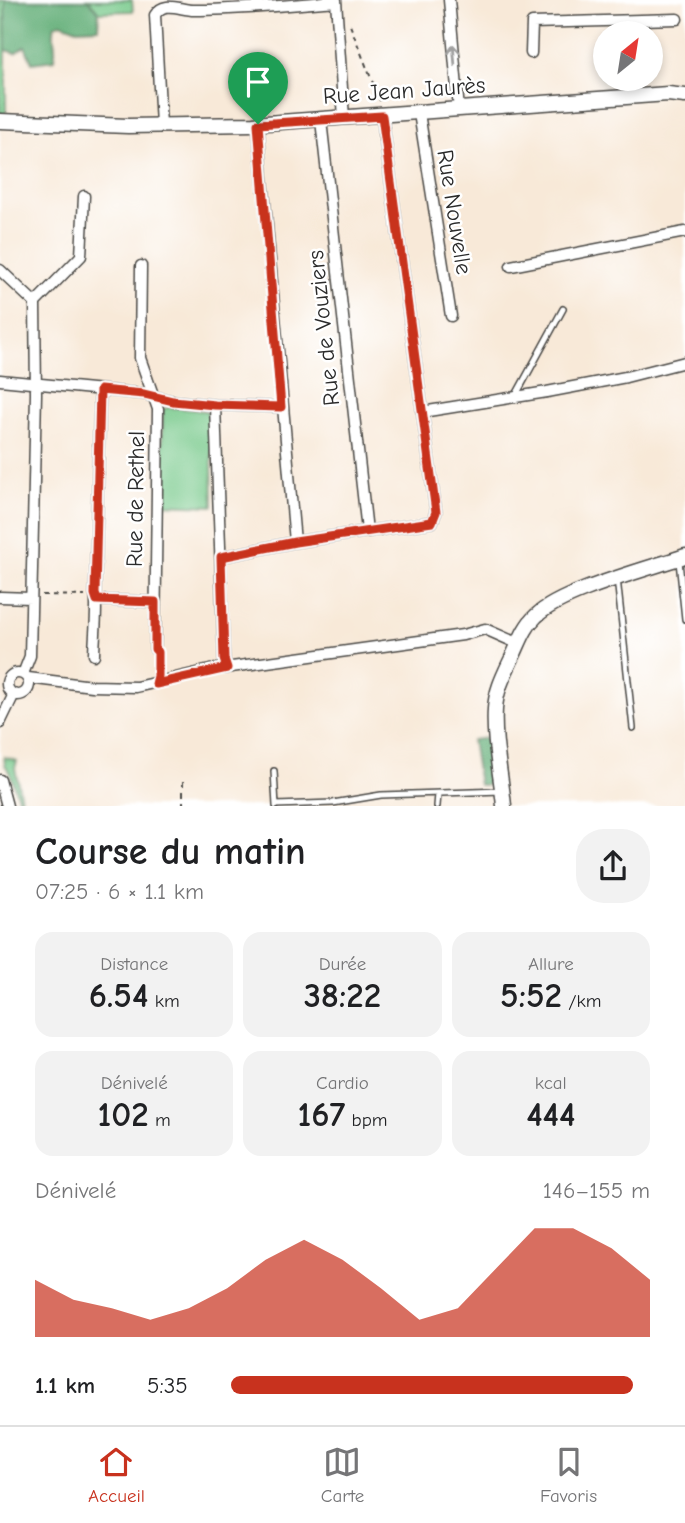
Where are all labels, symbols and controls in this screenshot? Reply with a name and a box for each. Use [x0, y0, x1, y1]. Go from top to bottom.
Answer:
north arrow [593, 21, 663, 91]
map controls [593, 21, 663, 91]
one-way arrow [447, 44, 460, 67]
pin [228, 52, 288, 124]
icon: arrive [239, 63, 277, 101]
street label: Rue Jean Jaurès [322, 71, 486, 110]
street label: Rue Nouvelle [431, 148, 478, 276]
street label: Rue de Vouziers [302, 249, 345, 407]
street label: Rue de Rethel [121, 431, 150, 567]
button: share [576, 829, 650, 903]
text: Course du matin [35, 830, 306, 874]
text: 07:25 · 6 × 1.1 km [35, 878, 204, 905]
text: Distance [100, 953, 168, 975]
text: Durée [319, 953, 366, 975]
text: Allure [528, 953, 574, 975]
text: 6.54 [89, 975, 148, 1016]
text: 38:22 [304, 975, 381, 1016]
text: 5:52 [500, 975, 562, 1016]
text: km [148, 990, 180, 1012]
text: /km [562, 990, 602, 1012]
text: Dénivelé [101, 1072, 168, 1094]
text: Cardio [316, 1072, 369, 1094]
text: kcal [535, 1072, 567, 1094]
text: 102 [98, 1094, 149, 1135]
text: 167 [297, 1094, 345, 1135]
text: 444 [526, 1094, 575, 1135]
text: m [149, 1109, 171, 1131]
text: bpm [345, 1109, 388, 1131]
text: Dénivelé [35, 1177, 116, 1204]
text: 146–155 m [543, 1177, 650, 1204]
text: 1.1 km [35, 1372, 95, 1399]
text: 5:35 [147, 1372, 188, 1399]
tab: Accueil [88, 1443, 145, 1507]
tab: Carte [321, 1443, 364, 1507]
tab: Favoris [540, 1443, 597, 1507]

